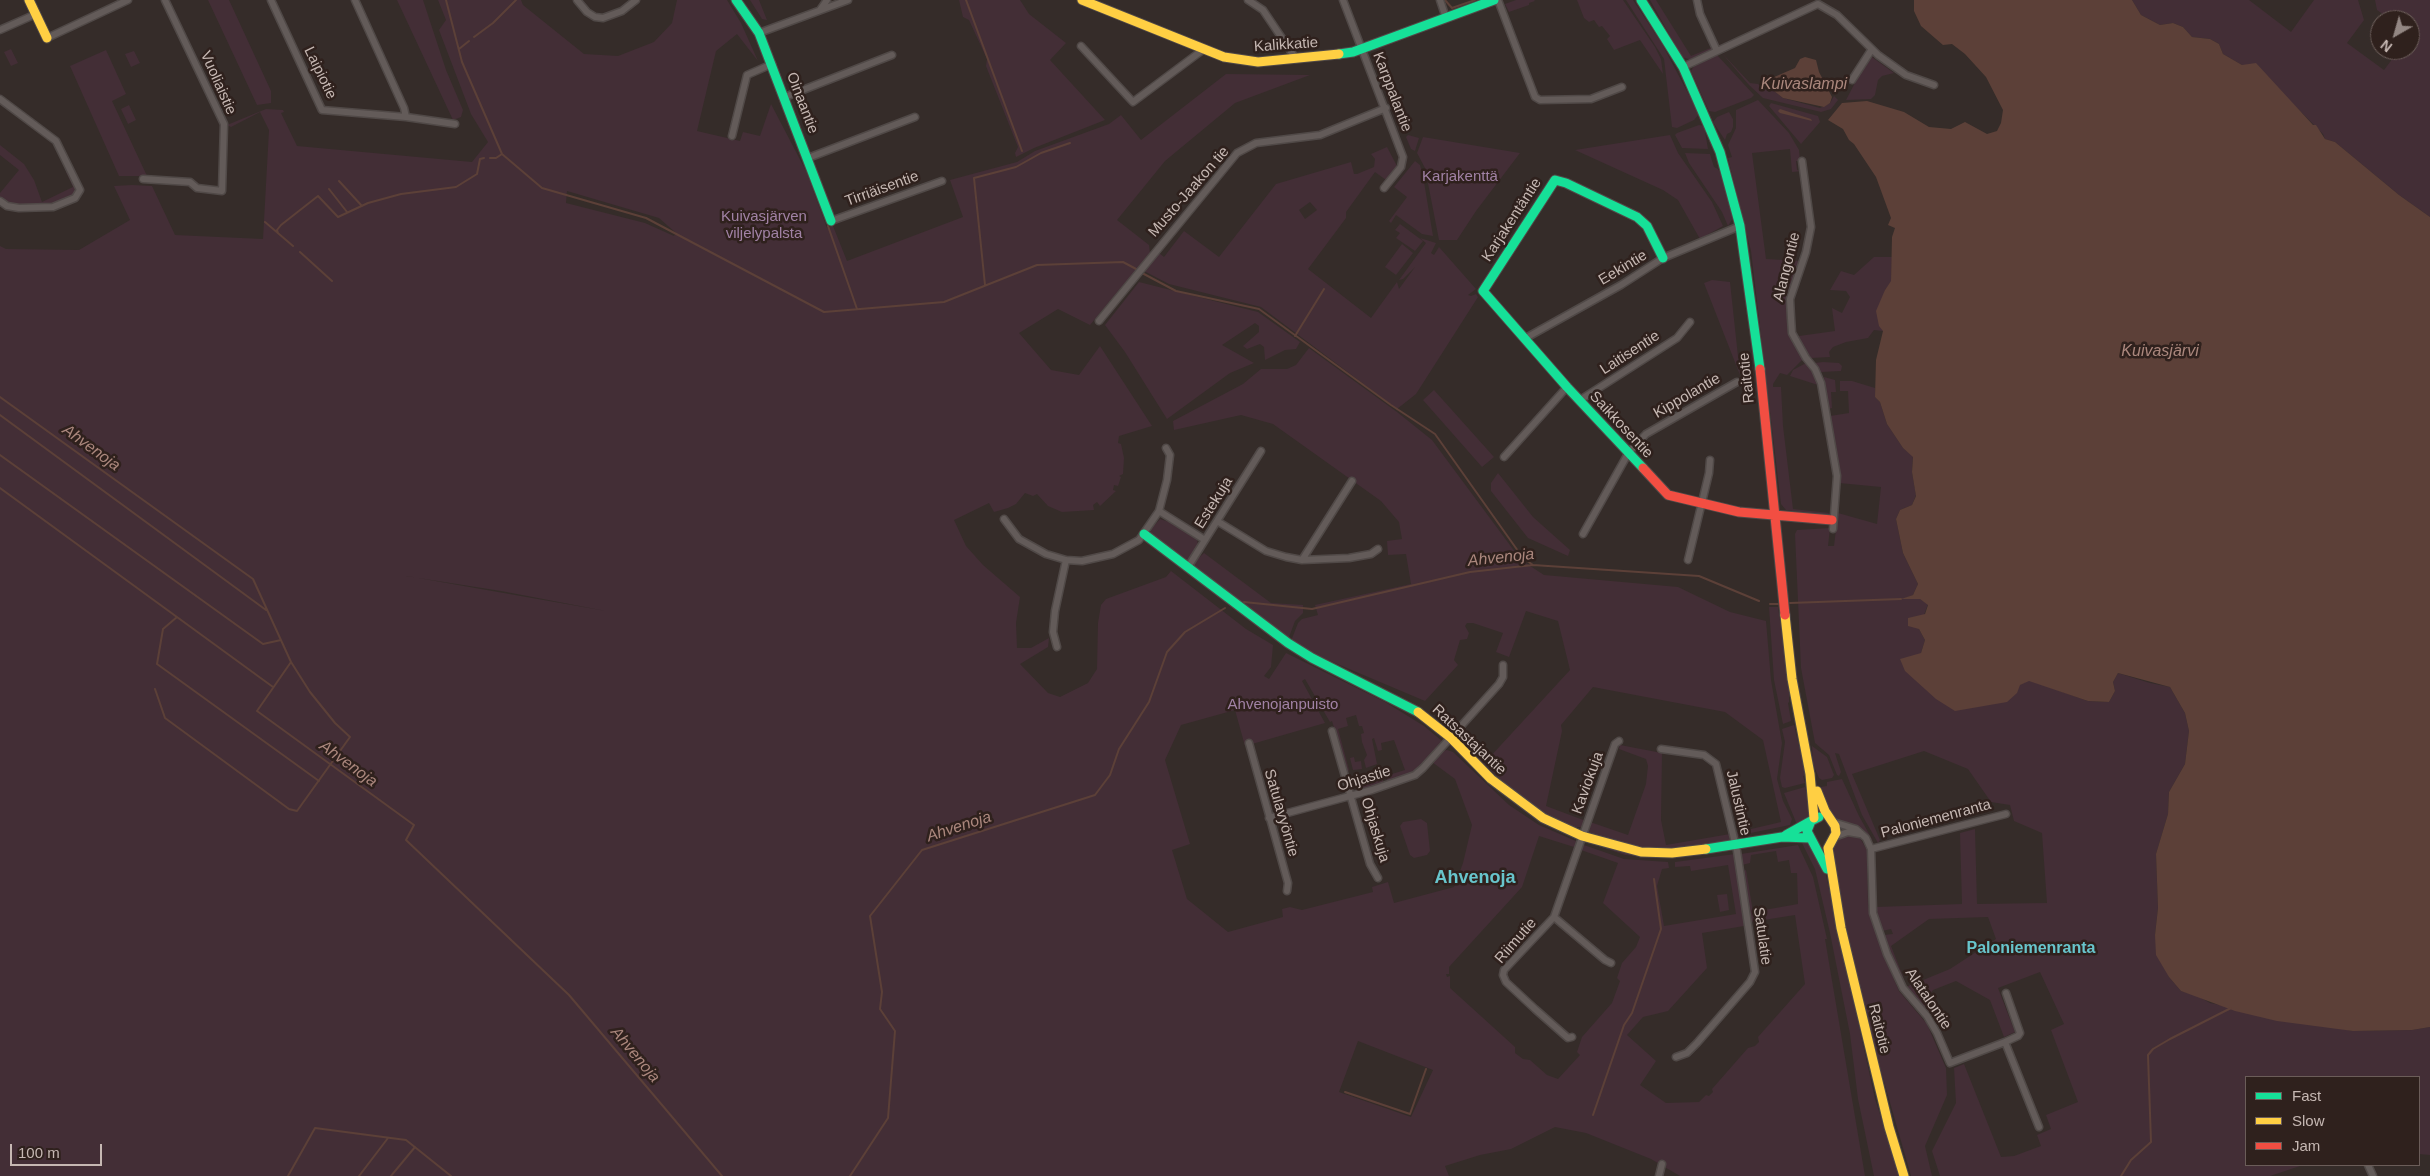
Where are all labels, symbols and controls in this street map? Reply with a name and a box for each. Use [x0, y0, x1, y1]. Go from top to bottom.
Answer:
north arrow [2370, 10, 2420, 60]
street label: Kalikkatie [1253, 34, 1319, 56]
text: N [2377, 37, 2395, 55]
street label: Laipiotie [300, 44, 340, 102]
street label: Vuoliaistie [196, 48, 240, 118]
street label: Karppalantie [1369, 49, 1415, 135]
street label: Oinaantie [782, 70, 822, 136]
water label: Kuivaslampi [1761, 75, 1847, 95]
street label: Musto-Jaakon tie [1145, 143, 1233, 241]
street label: Tirriäisentie [843, 167, 921, 211]
park label: Karjakenttä [1422, 168, 1498, 186]
street label: Karjakentäntie [1478, 175, 1546, 265]
park label: Kuivasjärven viljelypalsta [721, 208, 807, 243]
street label: Alangontie [1770, 230, 1804, 304]
street label: Eekintie [1595, 247, 1651, 289]
street label: Laitisentie [1597, 327, 1663, 379]
water label: Kuivasjärvi [2121, 342, 2199, 362]
street label: Raitotie [1735, 352, 1759, 404]
street label: Kippolantie [1650, 370, 1724, 422]
street label: Saikkosentie [1585, 388, 1657, 462]
water label: Ahvenoja [58, 421, 124, 475]
street label: Estekuja [1191, 474, 1237, 532]
water label: Ahvenoja [1467, 545, 1535, 571]
park label: Ahvenojanpuisto [1228, 696, 1338, 714]
street label: Ratsastajantie [1428, 701, 1510, 779]
water label: Ahvenoja [315, 737, 381, 791]
street label: Kaviokuja [1568, 749, 1608, 817]
street label: Ohjastie [1335, 762, 1393, 796]
street label: Satulavyöntie [1260, 767, 1302, 859]
street label: Jalustintie [1722, 768, 1754, 838]
street label: Ohjaskuja [1357, 795, 1393, 865]
street label: Paloniemenranta [1879, 796, 1993, 842]
water label: Ahvenoja [924, 808, 994, 846]
district label: Ahvenoja [1434, 867, 1516, 889]
street label: Satulatie [1749, 906, 1775, 966]
street label: Riimutie [1491, 915, 1541, 967]
district label: Paloniemenranta [1967, 939, 2095, 959]
street label: Alatalontie [1901, 965, 1955, 1033]
street label: Raitotie [1864, 1002, 1894, 1056]
water label: Ahvenoja [606, 1023, 664, 1087]
legend [2245, 1076, 2420, 1166]
text: Fast [2292, 1087, 2321, 1104]
text: Slow [2292, 1112, 2325, 1129]
scale bar [12, 1134, 105, 1166]
text: Jam [2292, 1137, 2320, 1154]
text: 100 m [18, 1144, 60, 1161]

